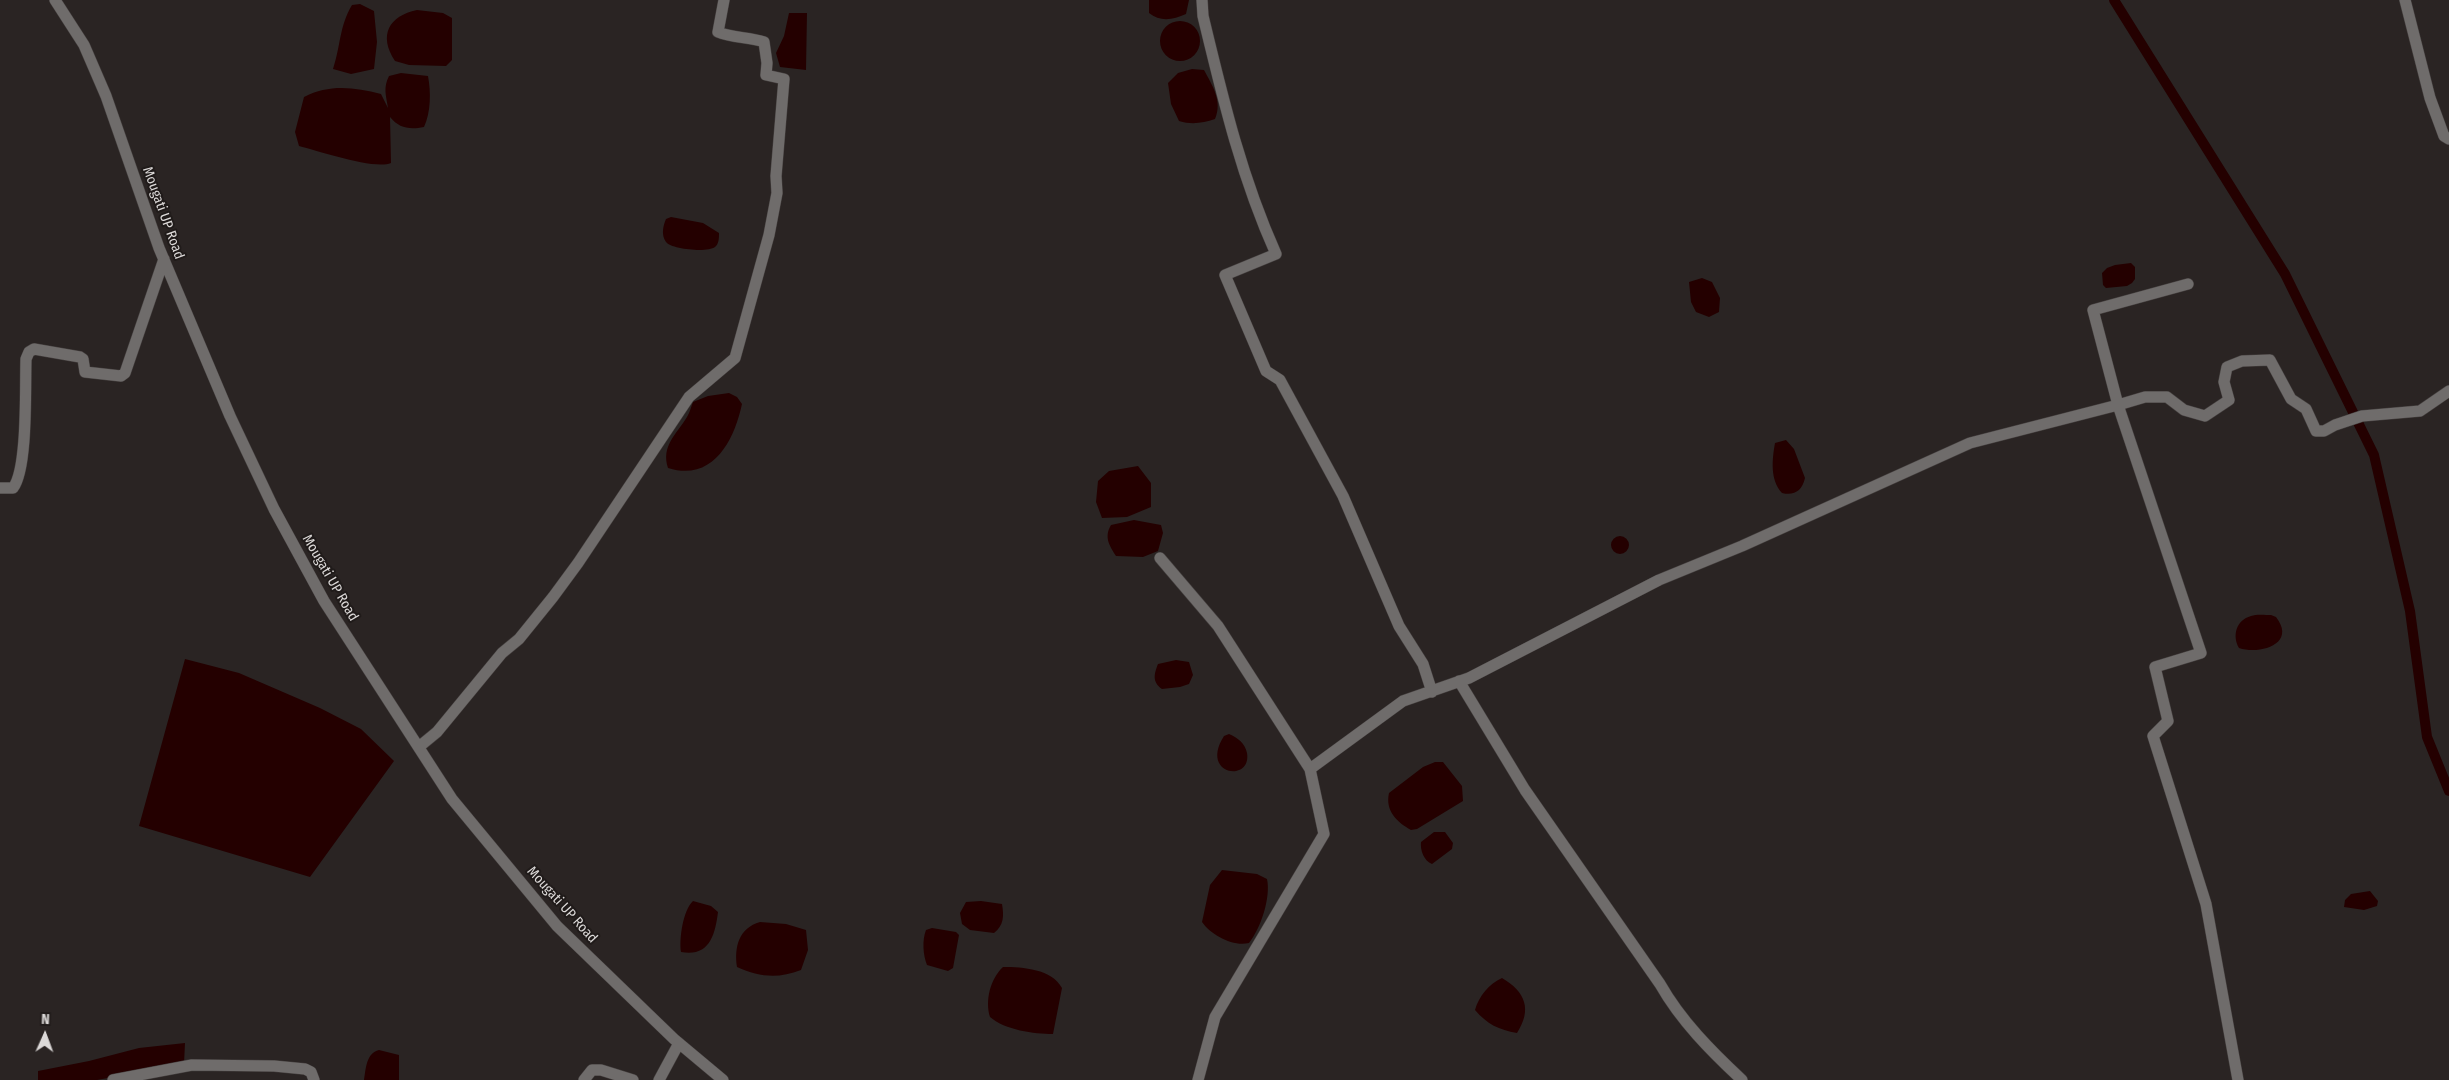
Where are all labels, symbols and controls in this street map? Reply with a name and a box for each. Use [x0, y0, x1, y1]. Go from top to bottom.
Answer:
street label: Mougati UP Road [139, 165, 187, 261]
street label: Mougati UP Road [298, 532, 362, 624]
street label: Mougati UP Road [523, 863, 601, 947]
north arrow [20, 1010, 70, 1060]
text: N [41, 1011, 50, 1028]

